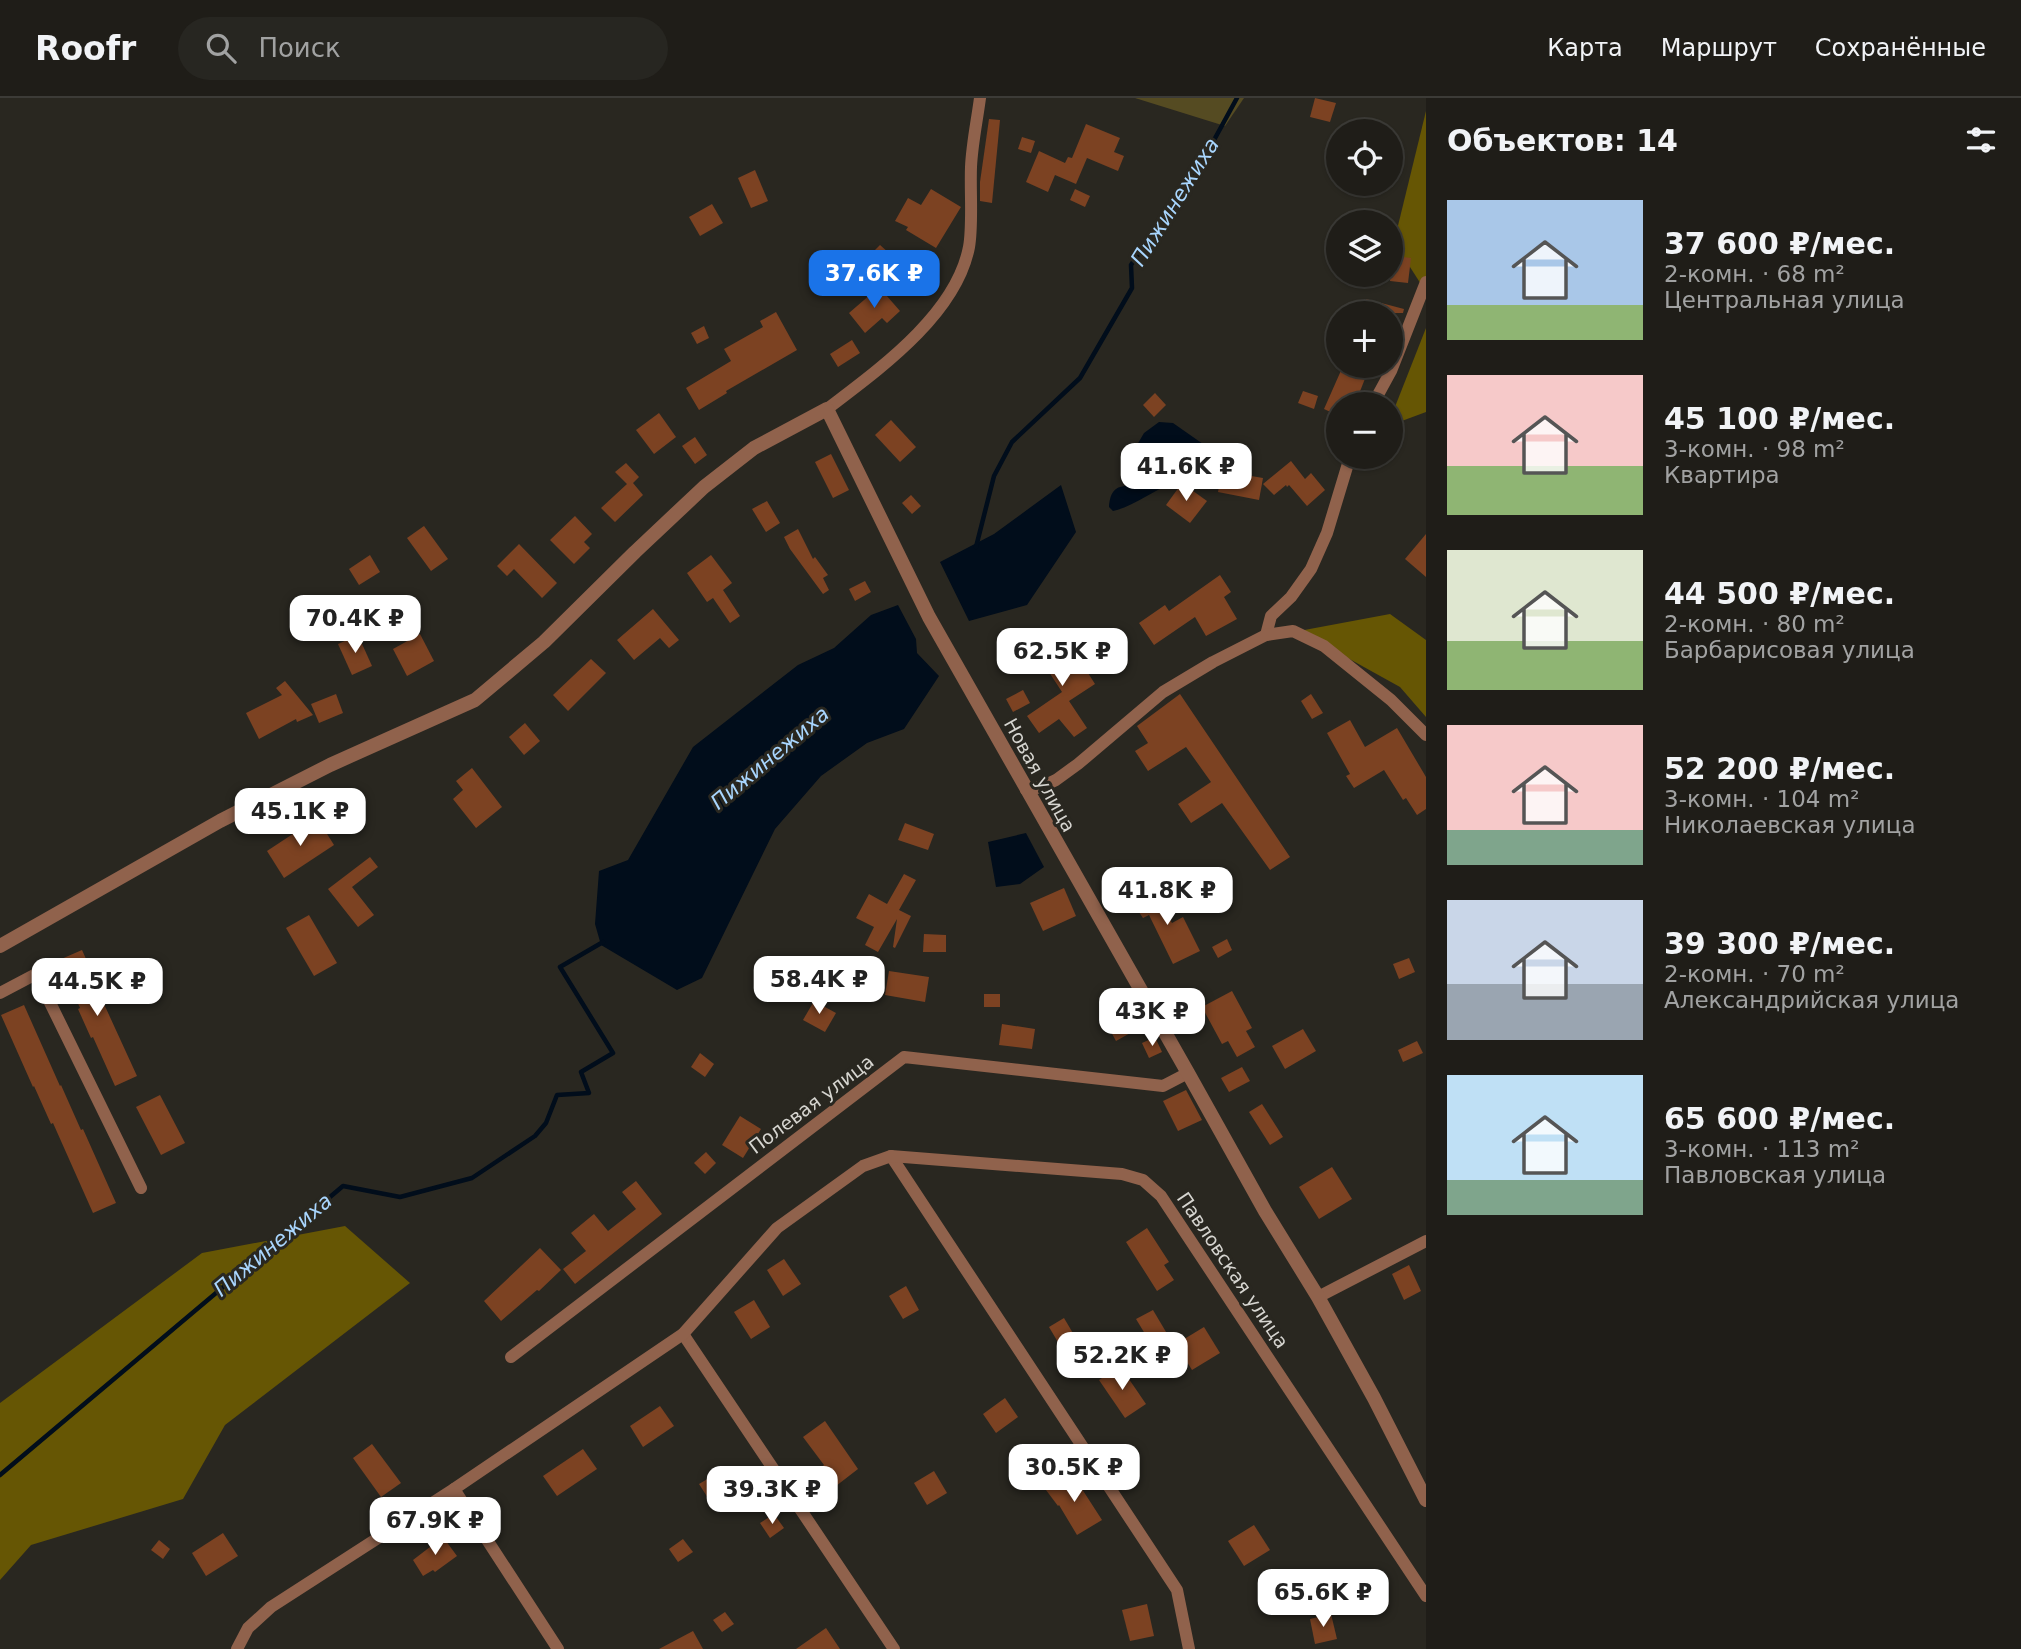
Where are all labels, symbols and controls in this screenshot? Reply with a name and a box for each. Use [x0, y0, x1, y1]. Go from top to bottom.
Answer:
search box [178, 17, 668, 80]
text: Roofr [35, 29, 136, 68]
icon: search [202, 29, 240, 67]
text: Поиск [258, 33, 341, 63]
text: Карта [1547, 34, 1623, 62]
text: Маршрут [1661, 34, 1777, 62]
text: Сохранённые [1815, 34, 1986, 62]
map controls [1326, 119, 1403, 469]
button: locate [1326, 119, 1403, 196]
icon: filters [1962, 121, 2000, 159]
text: Объектов: 14 [1447, 123, 1678, 158]
water label: Пижинежиха [1126, 134, 1224, 270]
button: layers [1326, 210, 1403, 287]
text: 37 600 ₽/мес. [1664, 226, 1895, 261]
icon: home [1503, 228, 1587, 312]
pin: 37.6K ₽ [809, 250, 939, 310]
text: 37.6K ₽ [825, 260, 923, 286]
text: 2-комн. · 68 m² [1664, 261, 1845, 287]
text: Центральная улица [1664, 287, 1905, 313]
button: + [1326, 301, 1403, 378]
button: − [1326, 392, 1403, 469]
text: 45 100 ₽/мес. [1664, 401, 1895, 436]
icon: home [1503, 403, 1587, 487]
text: 3-комн. · 98 m² [1664, 436, 1845, 462]
pin: 41.6K ₽ [1121, 444, 1251, 503]
text: 41.6K ₽ [1137, 453, 1235, 479]
text: Квартира [1664, 462, 1780, 488]
text: 44 500 ₽/мес. [1664, 576, 1895, 611]
icon: home [1503, 578, 1587, 662]
pin: 70.4K ₽ [290, 596, 420, 655]
text: 70.4K ₽ [306, 605, 404, 631]
text: 2-комн. · 80 m² [1664, 611, 1845, 637]
pin: 62.5K ₽ [997, 628, 1127, 688]
text: Барбарисовая улица [1664, 637, 1915, 663]
text: 62.5K ₽ [1013, 638, 1111, 664]
water label: Пижинежиха [706, 702, 834, 814]
street label: Новая улица [1000, 714, 1080, 836]
text: 52 200 ₽/мес. [1664, 751, 1895, 786]
icon: home [1503, 753, 1587, 837]
text: 3-комн. · 104 m² [1664, 786, 1859, 812]
pin: 45.1K ₽ [235, 788, 365, 848]
text: 45.1K ₽ [251, 798, 349, 824]
text: Николаевская улица [1664, 812, 1916, 838]
pin: 41.8K ₽ [1102, 868, 1232, 927]
text: 41.8K ₽ [1118, 877, 1216, 903]
text: 39 300 ₽/мес. [1664, 926, 1895, 961]
icon: home [1503, 928, 1587, 1012]
pin: 58.4K ₽ [754, 956, 884, 1016]
pin: 44.5K ₽ [32, 958, 162, 1018]
text: 2-комн. · 70 m² [1664, 961, 1845, 987]
text: 58.4K ₽ [770, 966, 868, 992]
text: 44.5K ₽ [48, 968, 146, 994]
text: Александрийская улица [1664, 987, 1959, 1013]
pin: 43K ₽ [1103, 988, 1201, 1048]
text: 43K ₽ [1115, 998, 1189, 1024]
street label: Полевая улица [744, 1050, 878, 1158]
text: 65 600 ₽/мес. [1664, 1101, 1895, 1136]
icon: home [1503, 1103, 1587, 1187]
text: 3-комн. · 113 m² [1664, 1136, 1859, 1162]
text: Павловская улица [1664, 1162, 1886, 1188]
street label: Павловская улица [1173, 1188, 1293, 1352]
water label: Пижинежиха [209, 1189, 337, 1301]
pin: 52.2K ₽ [1057, 1332, 1187, 1392]
text: 52.2K ₽ [1073, 1342, 1171, 1368]
pin: 30.5K ₽ [1009, 1444, 1139, 1504]
text: 30.5K ₽ [1025, 1454, 1123, 1480]
pin: 39.3K ₽ [707, 1466, 837, 1526]
text: 39.3K ₽ [723, 1476, 821, 1502]
pin: 67.9K ₽ [370, 1498, 500, 1557]
text: 67.9K ₽ [386, 1507, 484, 1533]
pin: 65.6K ₽ [1258, 1570, 1388, 1629]
text: 65.6K ₽ [1274, 1579, 1372, 1605]

